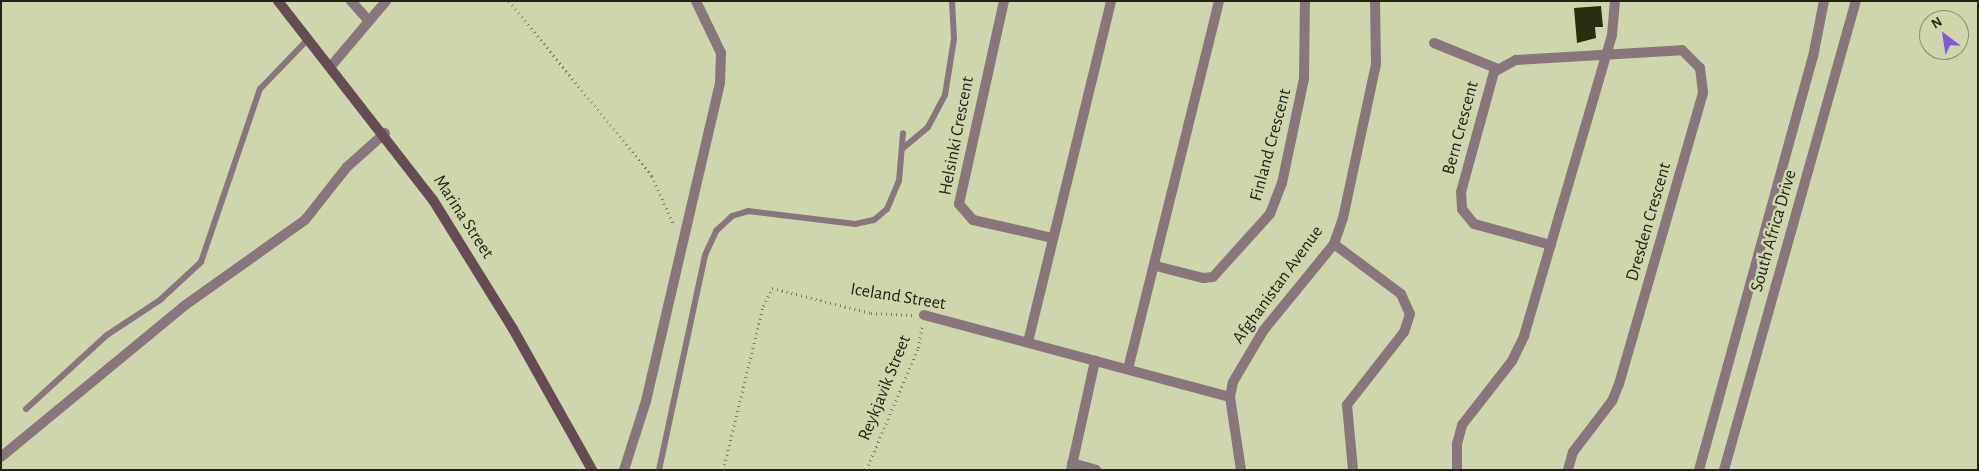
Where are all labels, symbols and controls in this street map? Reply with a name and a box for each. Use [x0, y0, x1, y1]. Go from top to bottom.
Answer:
north arrow [1919, 10, 1969, 60]
text: N [1929, 14, 1945, 32]
street label: Helsinki Crescent [935, 75, 979, 197]
street label: Bern Crescent [1438, 79, 1484, 177]
street label: Finland Crescent [1246, 86, 1296, 204]
street label: Dresden Crescent [1622, 160, 1676, 284]
street label: South Africa Drive [1746, 168, 1802, 294]
street label: Marina Street [428, 171, 498, 263]
street label: Afghanistan Avenue [1228, 222, 1328, 348]
street label: Iceland Street [849, 279, 947, 315]
street label: Reykjavik Street [854, 332, 916, 444]

